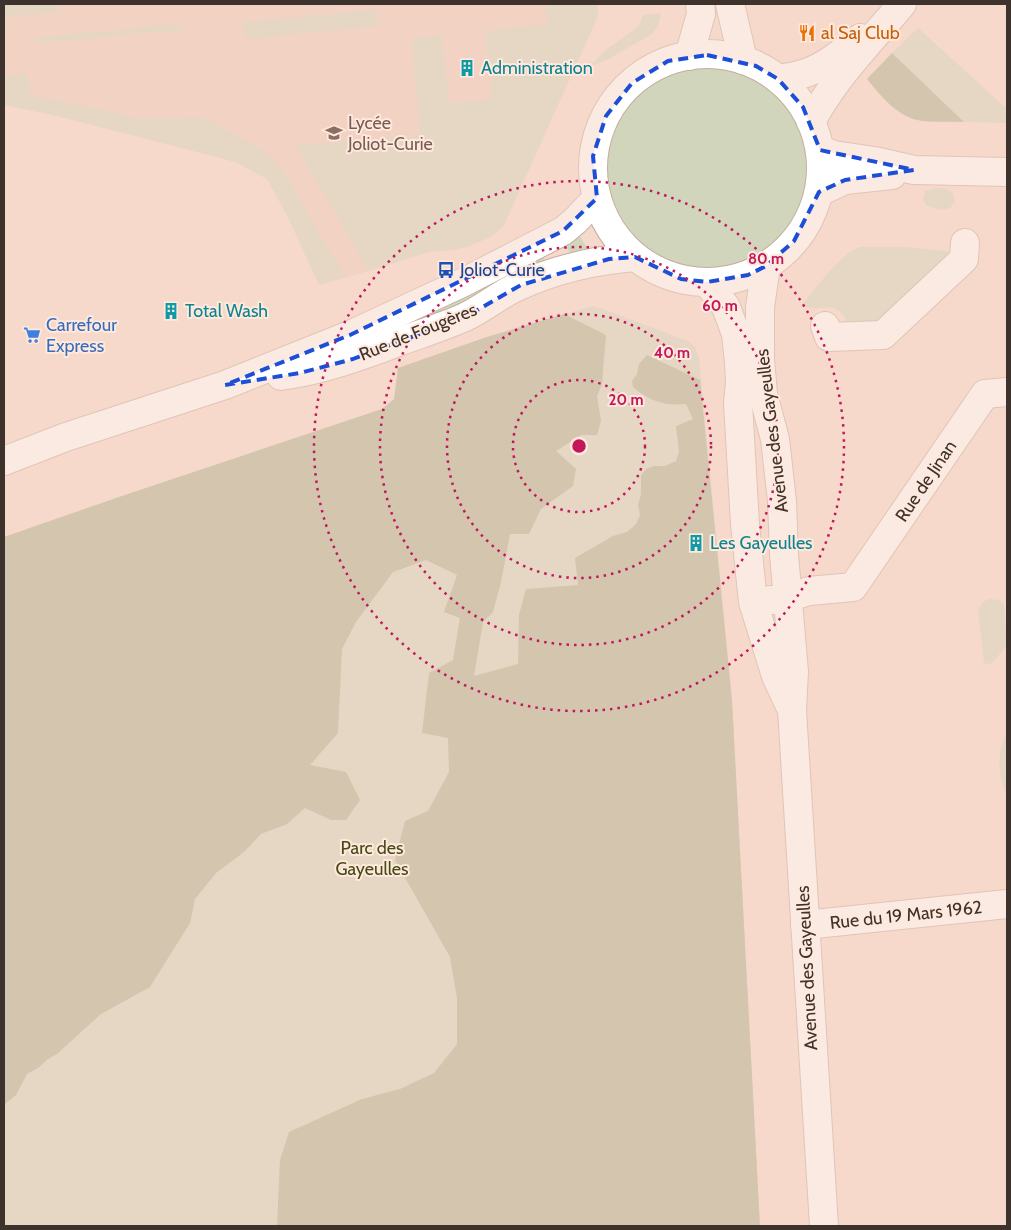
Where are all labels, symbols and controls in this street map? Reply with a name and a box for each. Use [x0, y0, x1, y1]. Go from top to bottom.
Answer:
place label: al Saj Club [821, 22, 900, 44]
restaurant icon: al Saj Club [797, 23, 817, 43]
place label: Administration [481, 57, 593, 79]
building icon: Administration [457, 58, 477, 78]
place label: Lycée Joliot-Curie [347, 112, 433, 155]
school or university icon: Lycée Joliot-Curie [324, 123, 344, 143]
text: 80 m [748, 250, 784, 268]
place label: Joliot-Curie [459, 259, 545, 281]
bus stop icon: Joliot-Curie [436, 260, 456, 280]
text: 60 m [702, 297, 738, 315]
street label: Rue de Fougères [356, 298, 480, 366]
place label: Total Wash [185, 300, 268, 322]
building icon: Total Wash [161, 301, 181, 321]
place label: Carrefour Express [46, 314, 117, 357]
supermarket icon: Carrefour Express [22, 325, 42, 345]
text: 40 m [654, 344, 690, 362]
street label: Avenue des Gayeulles [751, 348, 793, 514]
text: 20 m [609, 391, 643, 409]
street label: Rue de Jinan [891, 436, 961, 526]
centre of rings [570, 437, 588, 455]
place label: Les Gayeulles [710, 532, 813, 554]
building icon: Les Gayeulles [686, 533, 706, 553]
park label: Parc des Gayeulles [335, 837, 409, 880]
street label: Avenue des Gayeulles [792, 885, 822, 1051]
street label: Rue du 19 Mars 1962 [829, 896, 983, 934]

